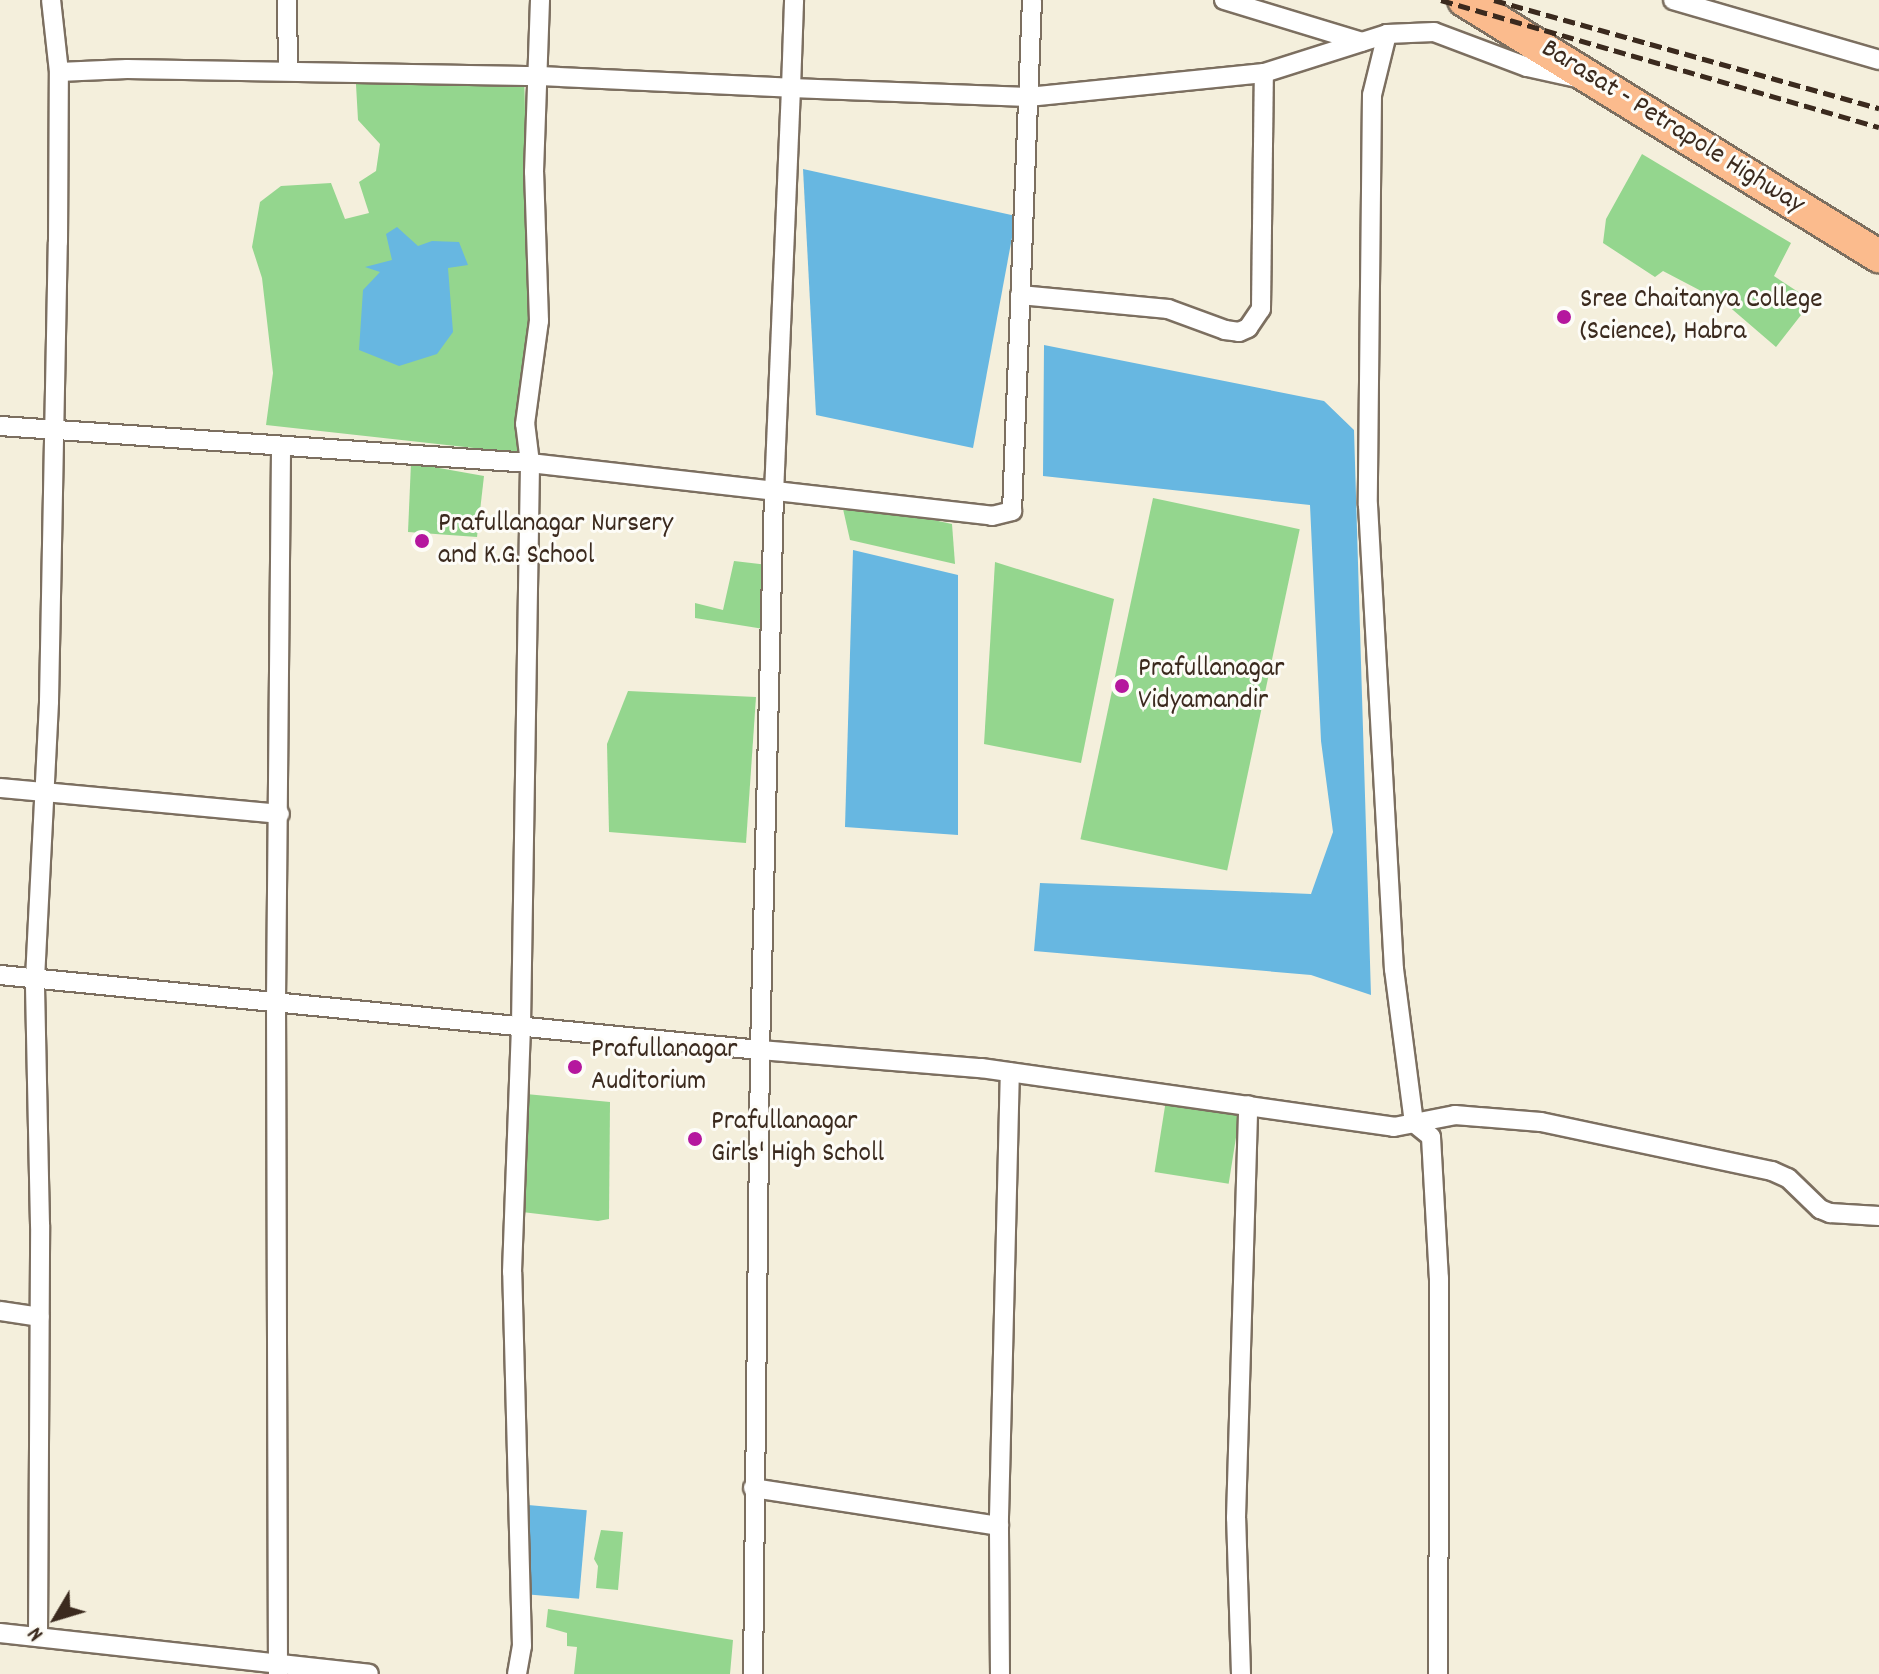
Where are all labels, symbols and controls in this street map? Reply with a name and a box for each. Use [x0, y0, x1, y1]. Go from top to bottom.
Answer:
street label: Barasat - Petrapole Highway [1534, 33, 1810, 223]
place label: Sree Chaitanya College (Science), Habra [1580, 284, 1823, 350]
marker: Sree Chaitanya College (Science), Habra [1555, 308, 1573, 326]
place label: Prafullanagar Nursery and K.G. School [438, 508, 673, 574]
marker: Prafullanagar Nursery and K.G. School [413, 532, 431, 550]
place label: Prafullanagar Vidyamandir [1138, 653, 1284, 719]
marker: Prafullanagar Vidyamandir [1113, 677, 1131, 695]
place label: Prafullanagar Auditorium [591, 1034, 737, 1100]
marker: Prafullanagar Auditorium [566, 1058, 584, 1076]
place label: Prafullanagar Girls' High Scholl [711, 1106, 884, 1172]
marker: Prafullanagar Girls' High Scholl [686, 1130, 704, 1148]
north arrow [16, 1578, 96, 1658]
text: N [21, 1619, 52, 1647]

